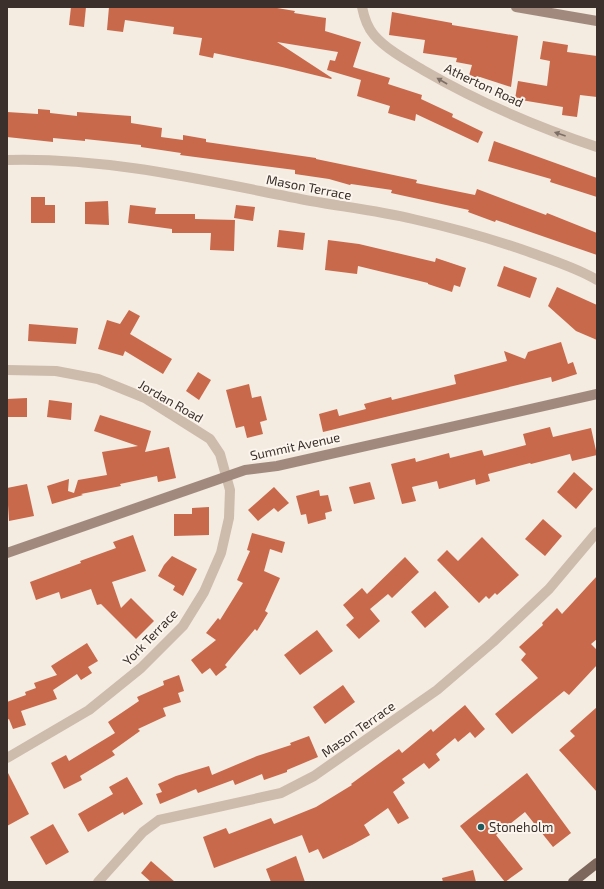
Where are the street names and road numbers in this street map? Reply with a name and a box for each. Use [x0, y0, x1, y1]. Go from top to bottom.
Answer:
street label: Atherton Road [442, 60, 526, 110]
street label: Mason Terrace [265, 171, 353, 203]
street label: Jordan Road [136, 376, 206, 426]
street label: Summit Avenue [248, 429, 342, 463]
street label: York Terrace [119, 606, 181, 668]
street label: Mason Terrace [318, 698, 398, 760]

